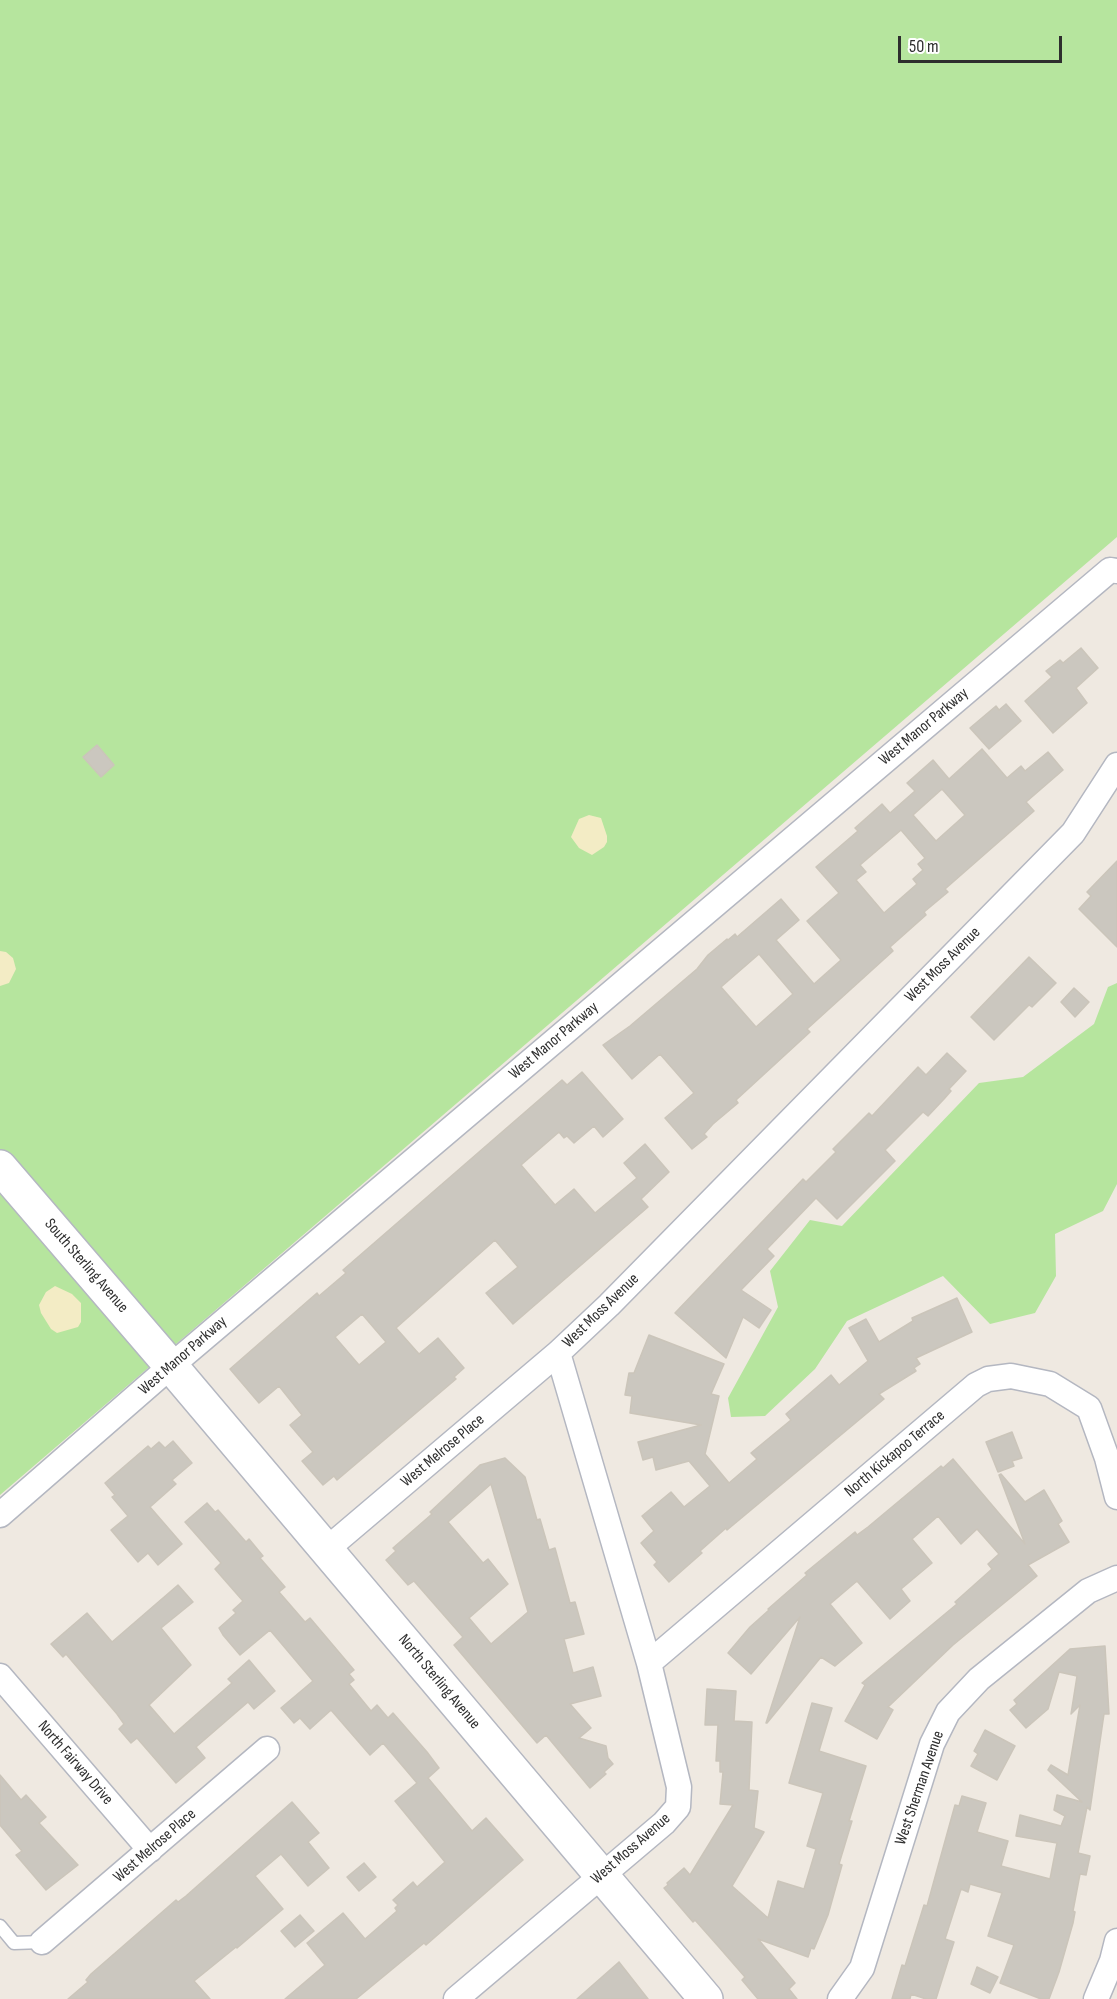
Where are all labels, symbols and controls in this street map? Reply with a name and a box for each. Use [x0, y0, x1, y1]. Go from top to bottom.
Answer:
scale bar [901, 24, 1064, 62]
text: 50 m [909, 36, 939, 57]
street label: West Manor Parkway [876, 684, 972, 770]
street label: West Moss Avenue [901, 923, 985, 1007]
street label: West Manor Parkway [506, 998, 602, 1084]
street label: South Sterling Avenue [40, 1215, 132, 1317]
street label: West Moss Avenue [559, 1270, 643, 1352]
street label: West Manor Parkway [135, 1313, 231, 1399]
street label: North Kickapoo Terrace [841, 1406, 949, 1502]
street label: West Melrose Place [397, 1411, 489, 1491]
street label: North Sterling Avenue [394, 1631, 484, 1733]
street label: North Fairway Drive [33, 1717, 117, 1809]
street label: West Sherman Avenue [891, 1728, 949, 1848]
street label: West Melrose Place [110, 1805, 200, 1887]
street label: West Moss Avenue [587, 1809, 675, 1889]

